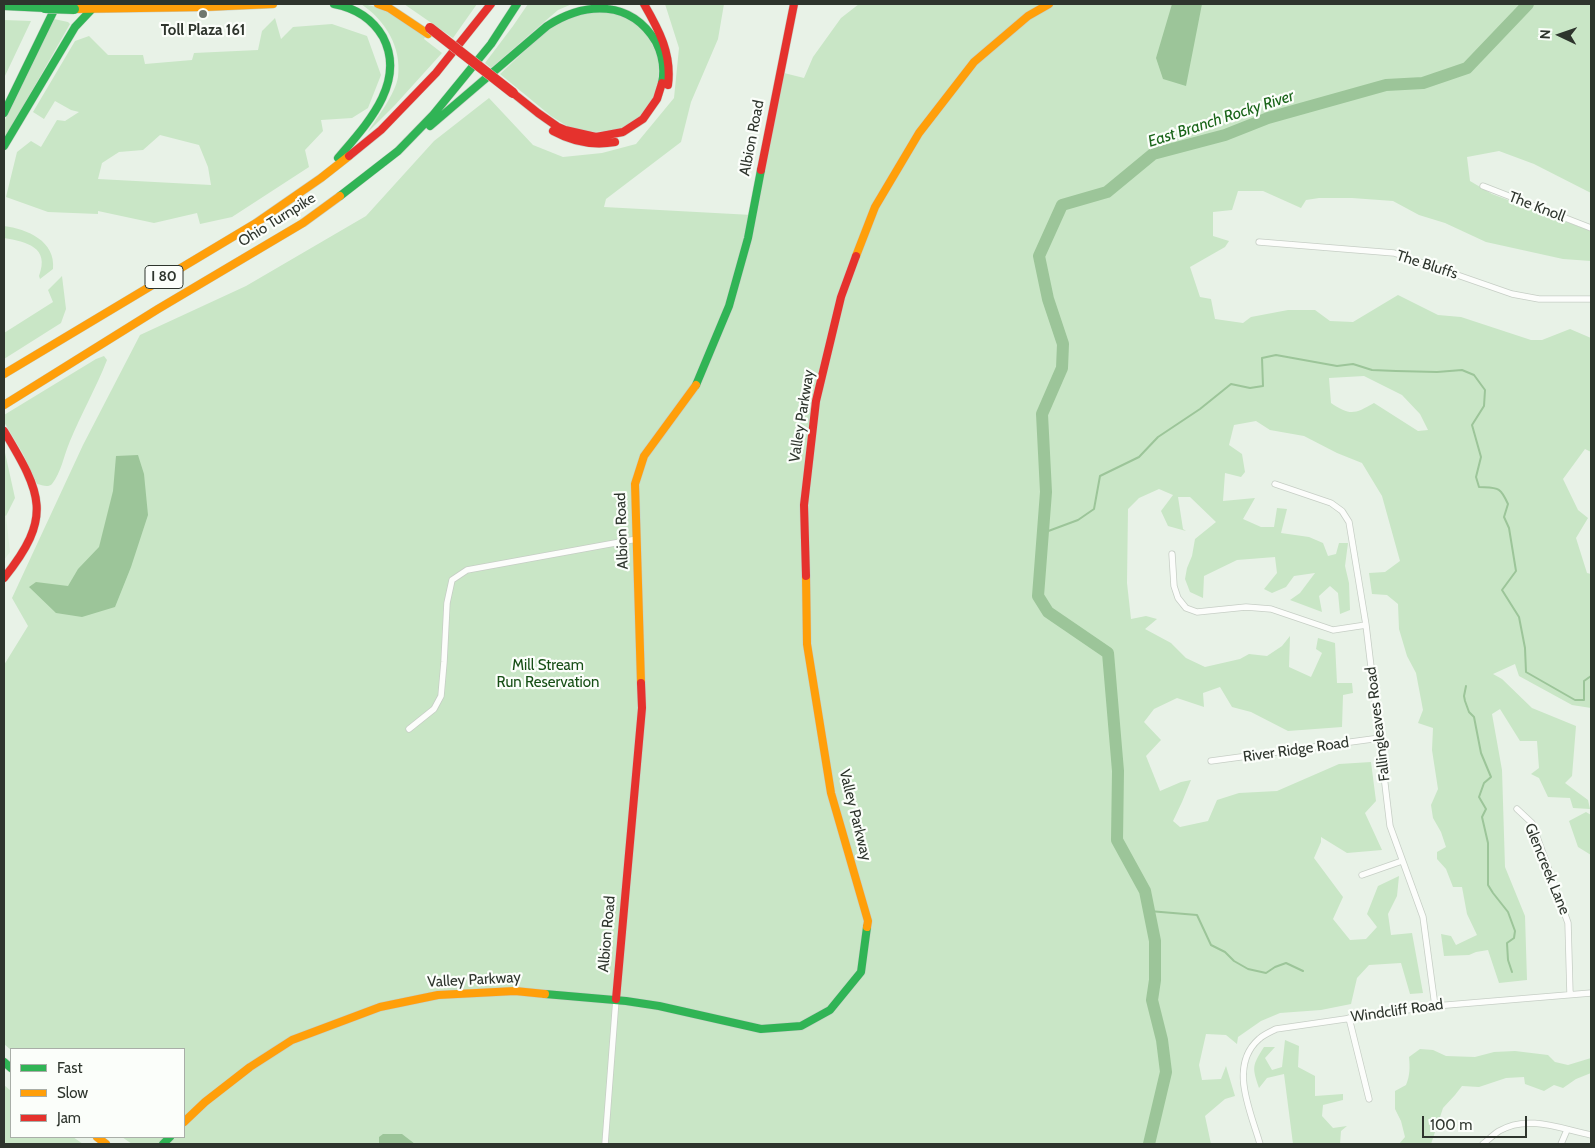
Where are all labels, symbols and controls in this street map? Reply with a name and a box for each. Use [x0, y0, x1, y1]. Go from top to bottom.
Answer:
marker: Toll Plaza 161 [197, 8, 209, 20]
north arrow [1535, 10, 1585, 60]
place label: Toll Plaza 161 [161, 22, 245, 40]
text: N [1536, 29, 1554, 40]
water label: East Branch Rocky River [1145, 86, 1297, 152]
street label: Albion Road [736, 99, 768, 177]
street label: The Knoll [1506, 188, 1568, 226]
street label: Ohio Turnpike [235, 189, 319, 251]
street label: The Bluffs [1394, 247, 1460, 283]
road number: I 80 [145, 266, 183, 288]
street label: Valley Parkway [786, 368, 818, 464]
street label: Albion Road [612, 492, 632, 570]
park label: Mill Stream Run Reservation [497, 657, 599, 692]
street label: Fallingleaves Road [1362, 666, 1394, 782]
street label: River Ridge Road [1242, 734, 1350, 766]
street label: Valley Parkway [835, 767, 875, 863]
street label: Glencreek Lane [1520, 821, 1574, 917]
street label: Albion Road [595, 895, 619, 973]
street label: Valley Parkway [427, 969, 521, 991]
street label: Windcliff Road [1350, 996, 1444, 1026]
legend [10, 1048, 185, 1138]
text: Fast [57, 1059, 82, 1077]
text: Slow [57, 1084, 88, 1102]
scale bar [1425, 1106, 1530, 1138]
text: Jam [57, 1109, 81, 1127]
text: 100 m [1430, 1116, 1472, 1134]

